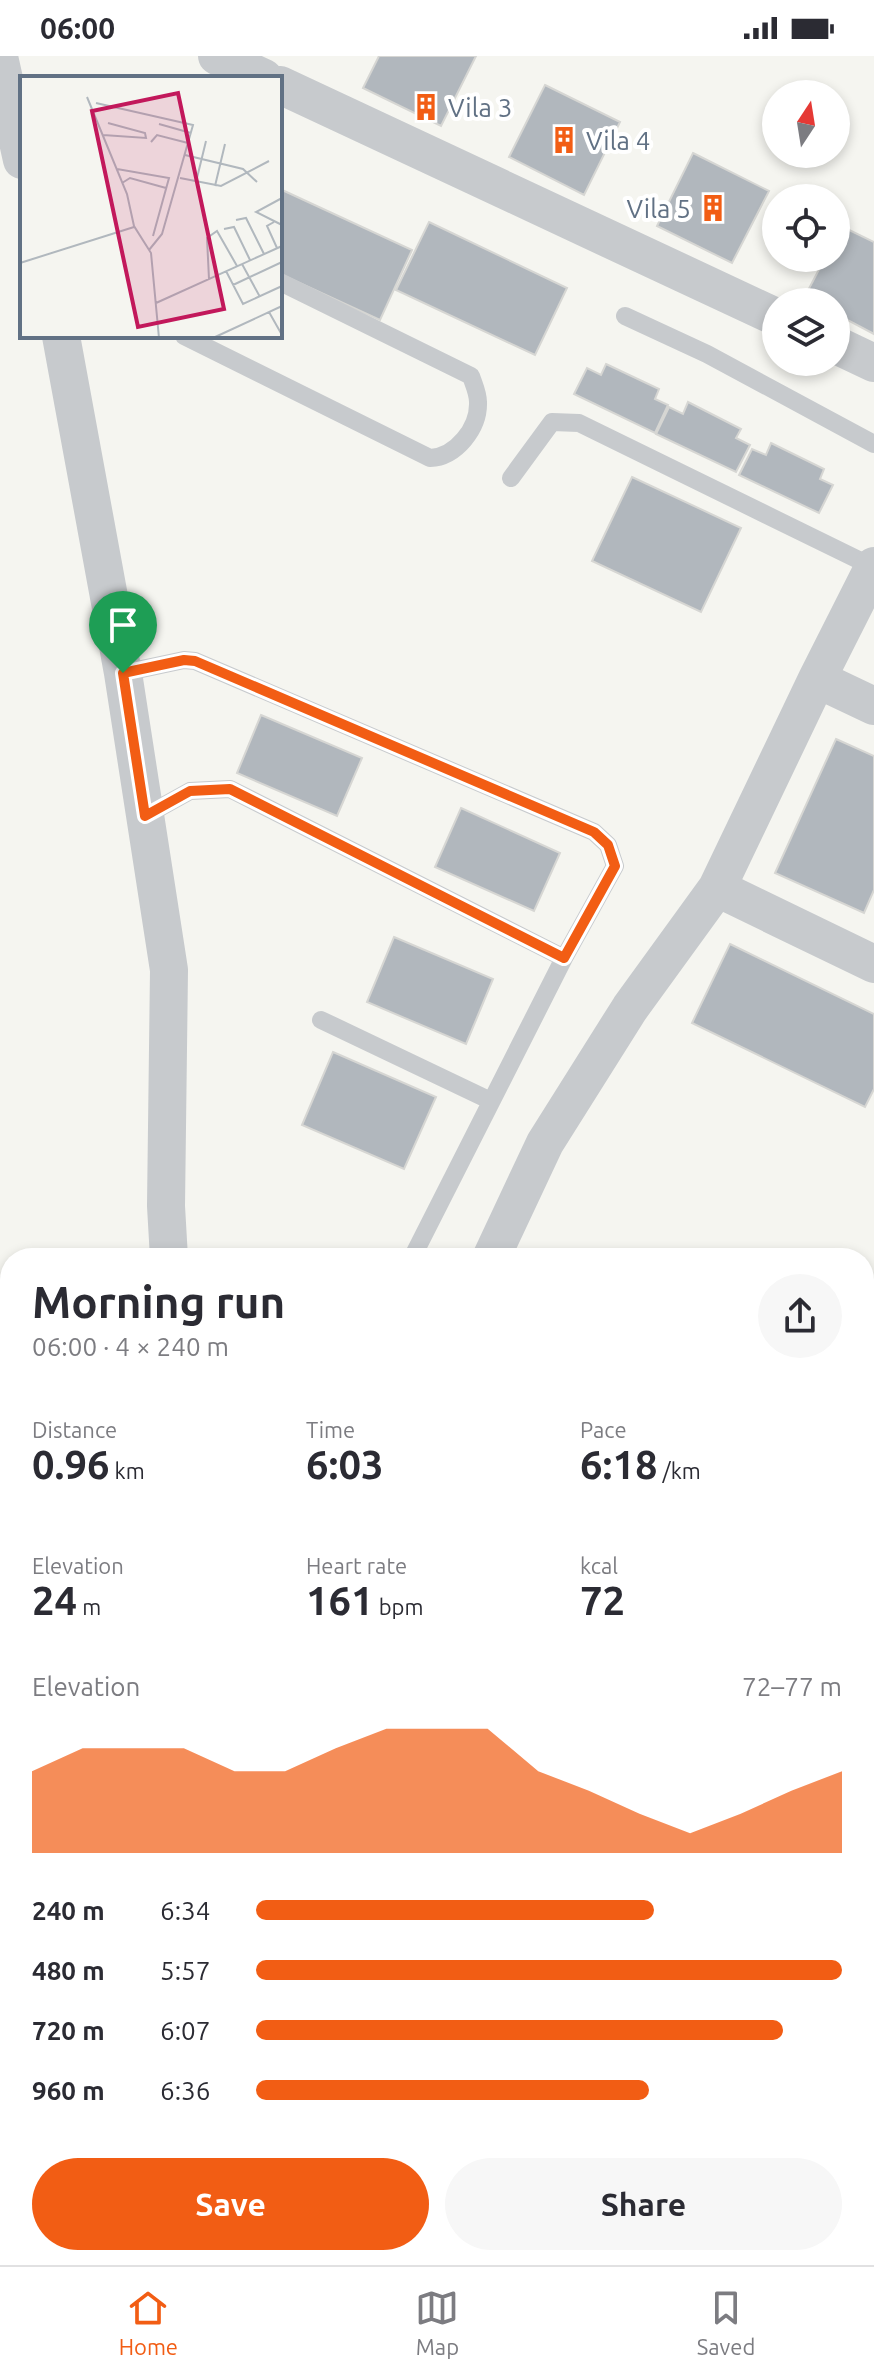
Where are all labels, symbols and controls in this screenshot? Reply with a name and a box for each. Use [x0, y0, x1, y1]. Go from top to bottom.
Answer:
text: 06:00 [40, 11, 115, 45]
inset map [20, 76, 282, 338]
north arrow [762, 80, 850, 168]
map controls [762, 80, 850, 376]
building icon: Vila 3 [411, 92, 441, 122]
place label: Vila 3 [448, 93, 513, 122]
building icon: Vila 4 [549, 125, 579, 155]
place label: Vila 4 [586, 126, 651, 155]
button: locate [762, 184, 850, 272]
building icon: Vila 5 [698, 193, 728, 223]
place label: Vila 5 [626, 194, 691, 223]
button: layers [762, 288, 850, 376]
pin [89, 591, 157, 673]
icon: arrive [101, 603, 145, 647]
button: share [758, 1274, 842, 1358]
text: Morning run [32, 1277, 285, 1326]
text: 06:00 · 4 × 240 m [32, 1332, 229, 1361]
text: Distance [32, 1417, 117, 1442]
text: Time [306, 1417, 355, 1442]
text: Pace [580, 1417, 627, 1442]
text: 0.96 [32, 1442, 110, 1487]
text: 6:03 [306, 1442, 384, 1487]
text: 6:18 [580, 1442, 658, 1487]
text: km [110, 1458, 145, 1483]
text: /km [658, 1458, 701, 1483]
text: Elevation [32, 1553, 124, 1578]
text: Heart rate [306, 1553, 407, 1578]
text: kcal [580, 1553, 618, 1578]
text: 24 [32, 1578, 77, 1623]
text: 161 [306, 1578, 374, 1623]
text: 72 [580, 1578, 625, 1623]
text: m [77, 1594, 101, 1619]
text: bpm [374, 1594, 423, 1619]
text: Elevation [32, 1672, 140, 1701]
text: 72–77 m [742, 1672, 842, 1701]
text: 240 m [32, 1896, 105, 1925]
text: 6:34 [160, 1896, 210, 1925]
text: 480 m [32, 1956, 105, 1985]
text: 5:57 [160, 1956, 210, 1985]
text: 720 m [32, 2016, 105, 2045]
text: 6:07 [160, 2016, 210, 2045]
text: 960 m [32, 2076, 105, 2105]
text: 6:36 [160, 2076, 210, 2105]
button: Save [32, 2158, 429, 2250]
button: Share [445, 2158, 842, 2250]
tab: Home [119, 2286, 178, 2359]
tab: Map [415, 2286, 459, 2359]
tab: Saved [697, 2286, 755, 2359]

